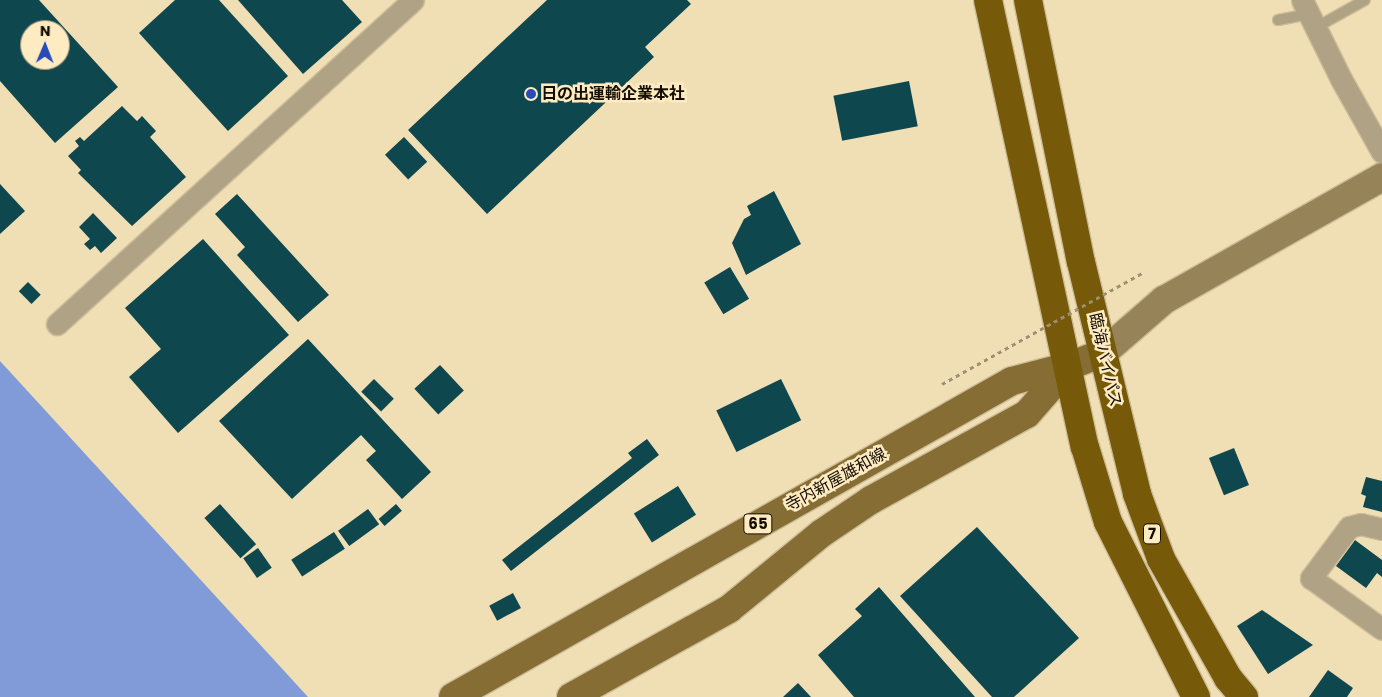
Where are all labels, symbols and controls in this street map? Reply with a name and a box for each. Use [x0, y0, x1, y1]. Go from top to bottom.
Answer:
north arrow [20, 20, 70, 70]
text: N [40, 21, 51, 41]
place label: 日の出運輸企業本社 [541, 84, 685, 104]
marker: 日の出運輸企業本社 [525, 88, 537, 100]
street label: 臨海バイパス [1085, 311, 1125, 409]
street label: 寺内新屋雄和線 [782, 444, 890, 516]
road number: 65 [743, 512, 773, 536]
road number: 7 [1142, 522, 1162, 546]

